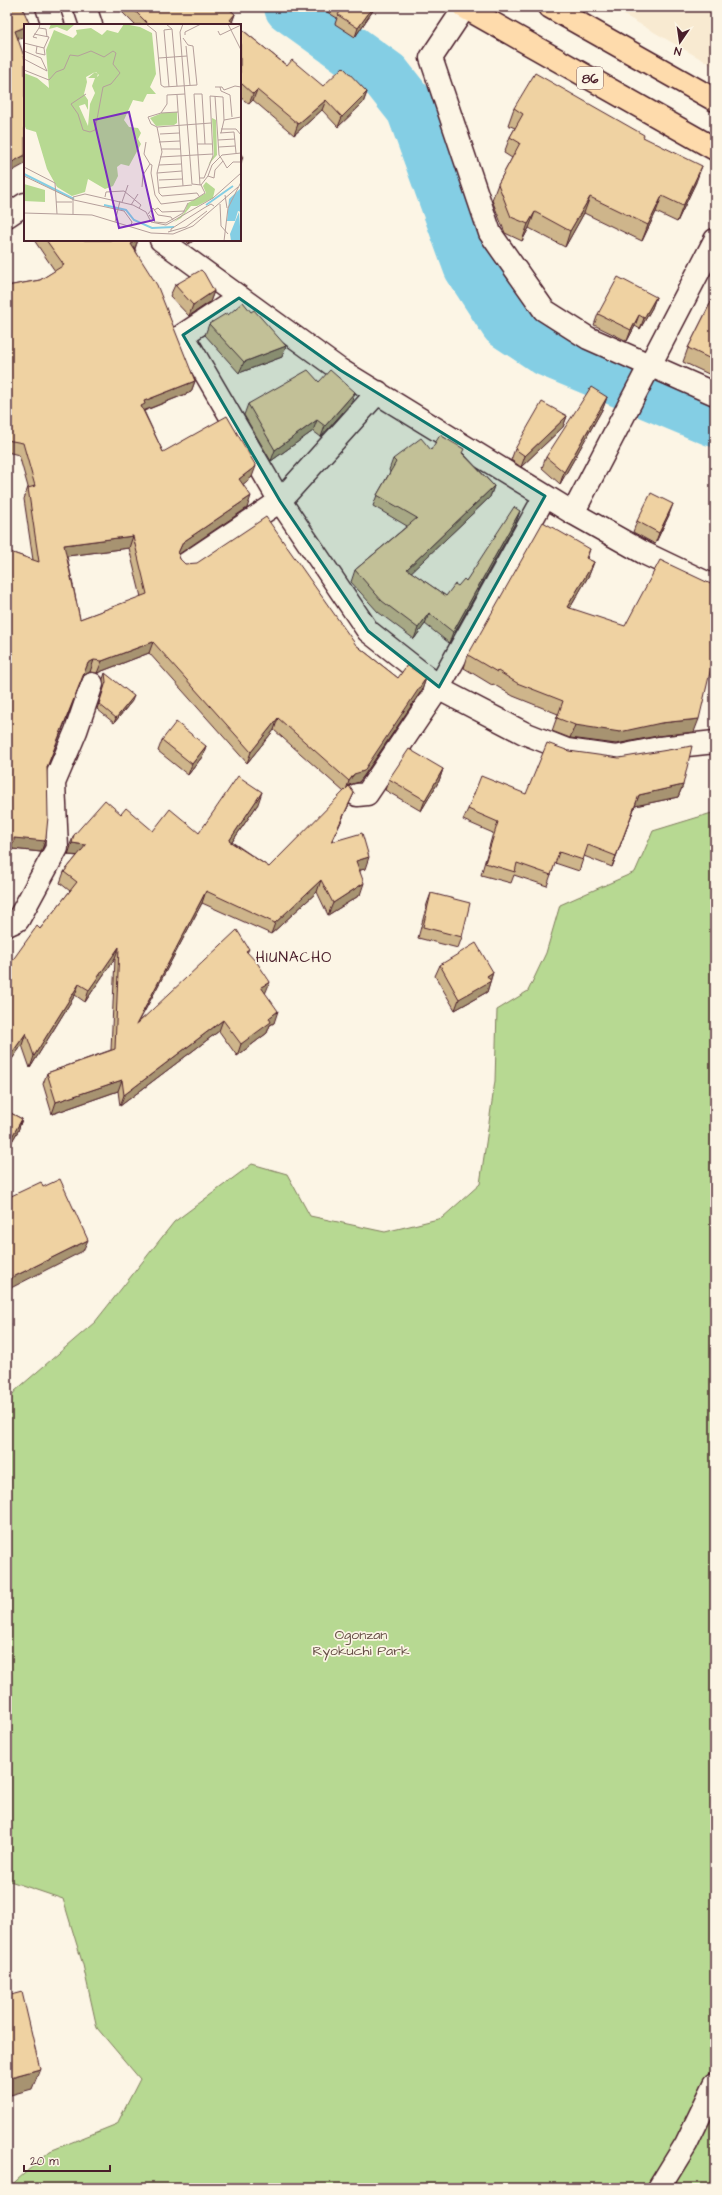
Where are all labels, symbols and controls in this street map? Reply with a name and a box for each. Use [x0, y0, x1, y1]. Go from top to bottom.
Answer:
north arrow [660, 22, 700, 62]
inset map [24, 24, 241, 241]
text: N [673, 43, 683, 59]
road number: 86 [577, 67, 603, 89]
district label: HIUNACHO [256, 947, 332, 968]
park label: Ogonzan Ryokuchi Park [312, 1625, 410, 1661]
scale bar [24, 2147, 110, 2173]
text: 20 m [30, 2153, 59, 2170]

